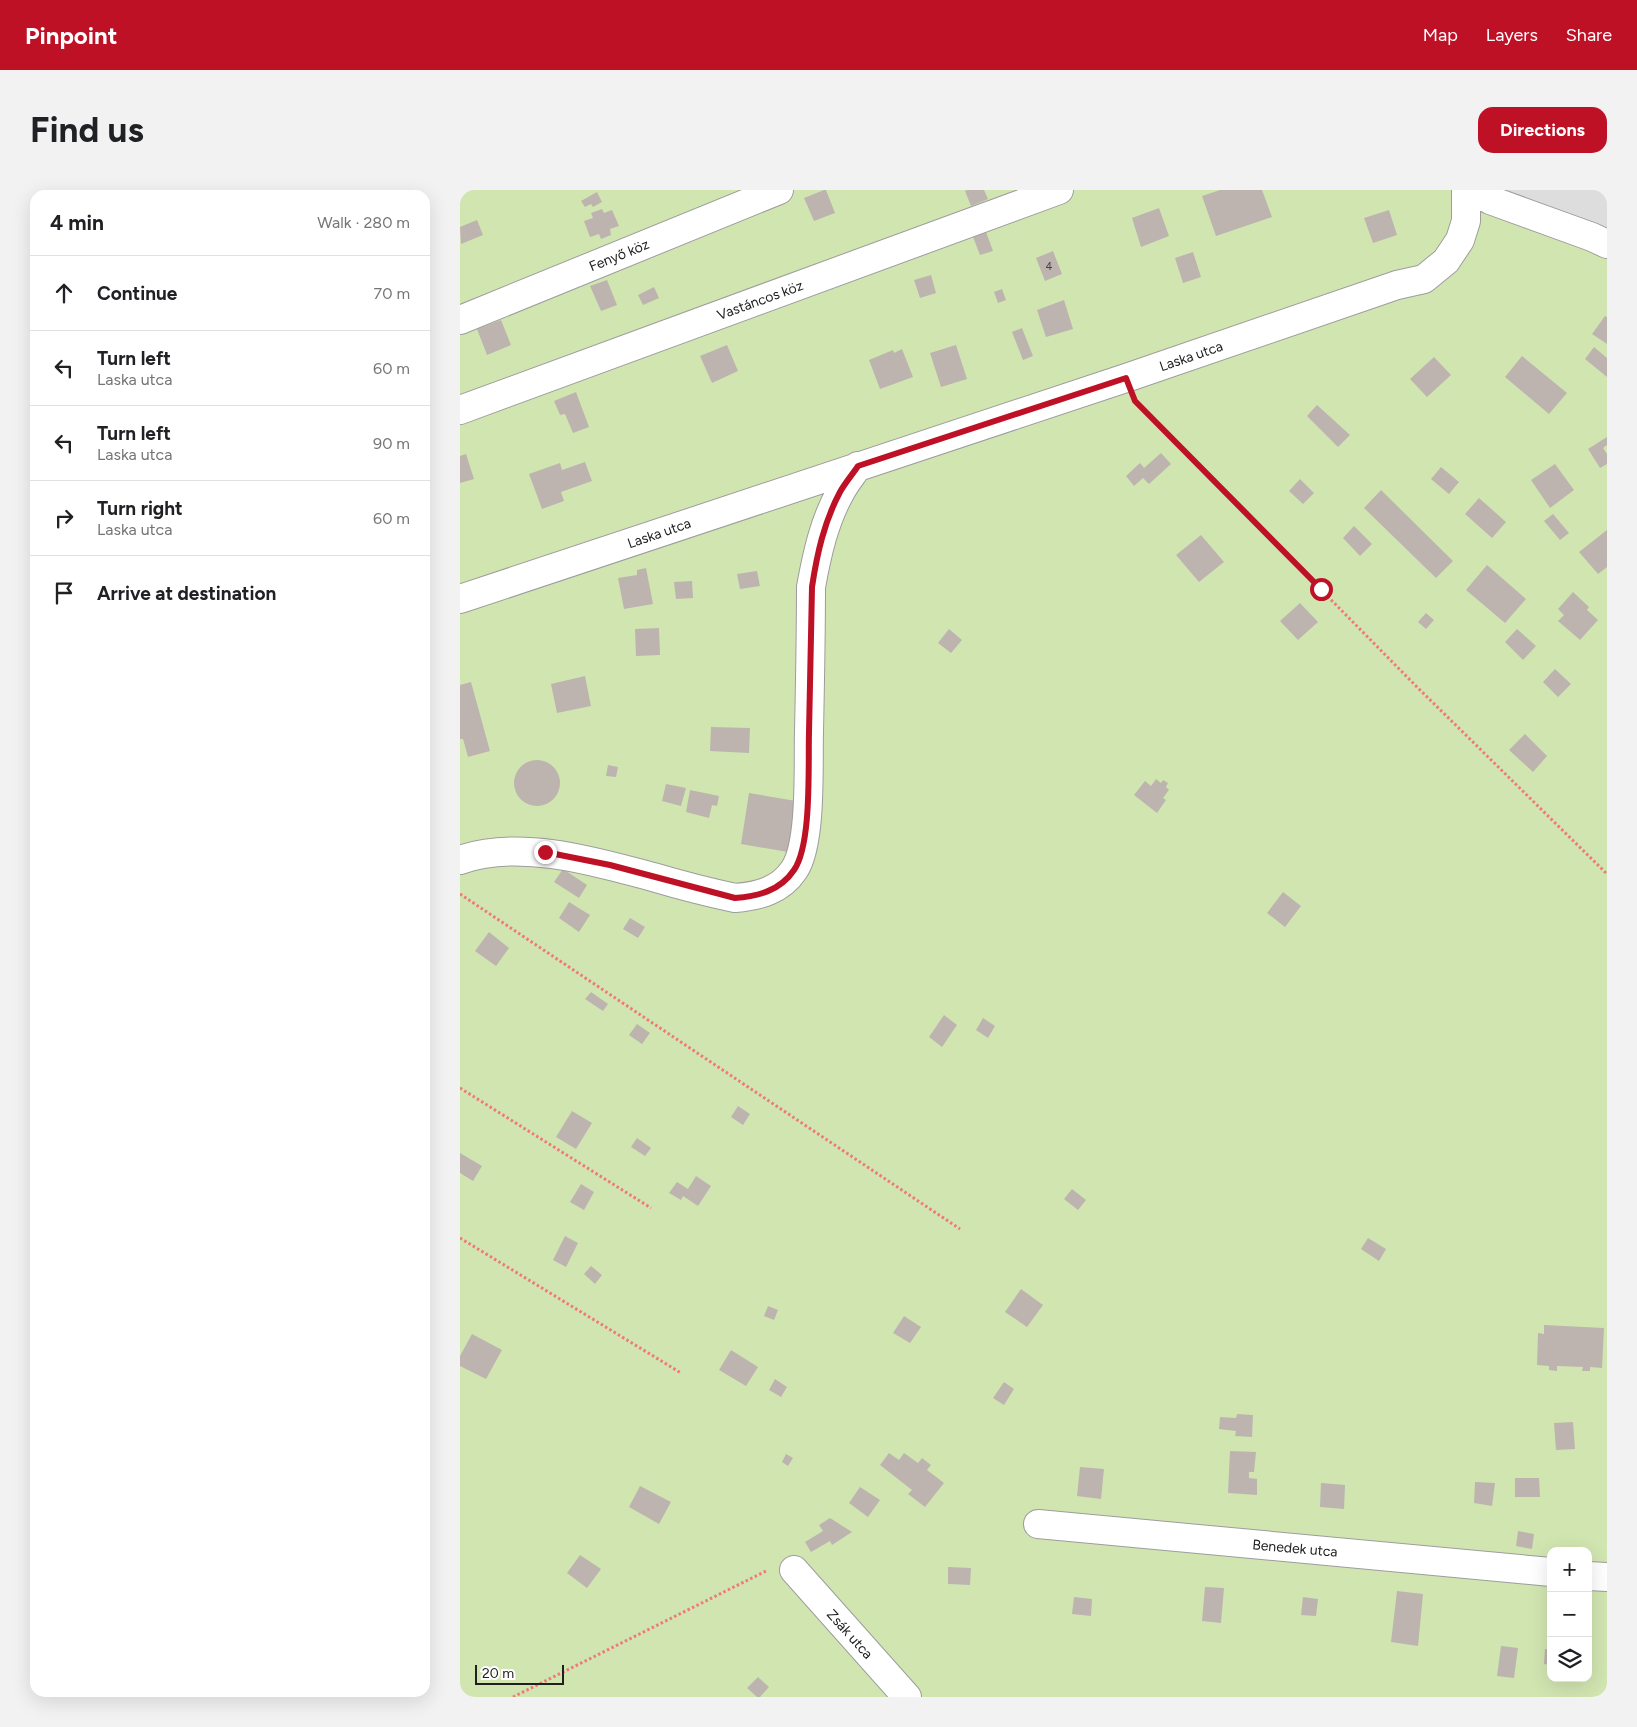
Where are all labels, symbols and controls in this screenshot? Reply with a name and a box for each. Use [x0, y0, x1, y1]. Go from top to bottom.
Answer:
text: Pinpoint [25, 21, 117, 50]
text: Map [1423, 24, 1458, 46]
text: Layers [1486, 24, 1538, 46]
text: Share [1566, 24, 1612, 46]
button: Directions [1478, 107, 1607, 153]
text: Find us [30, 109, 144, 151]
text: 4 min [50, 210, 104, 235]
text: Walk · 280 m [317, 213, 410, 232]
street label: Fenyő köz [587, 236, 652, 275]
house number: 4 [1046, 260, 1053, 273]
street label: Vastáncos köz [715, 277, 806, 324]
icon: ahead [50, 279, 78, 307]
text: Continue [97, 282, 177, 305]
text: 70 m [374, 284, 410, 303]
street label: Laska utca [1157, 338, 1225, 375]
text: Turn left [97, 347, 171, 370]
icon: left [50, 354, 78, 382]
text: 60 m [373, 359, 410, 378]
text: Laska utca [97, 370, 172, 389]
text: Turn left [97, 422, 171, 445]
icon: left [50, 429, 78, 457]
text: 90 m [373, 434, 410, 453]
text: Laska utca [97, 445, 172, 464]
text: Turn right [97, 497, 183, 520]
icon: right [50, 504, 78, 532]
text: 60 m [373, 509, 410, 528]
street label: Laska utca [625, 515, 693, 552]
text: Laska utca [97, 520, 172, 539]
route start [1310, 578, 1333, 601]
icon: arrive [50, 579, 78, 607]
text: Arrive at destination [97, 582, 276, 605]
route end [534, 841, 557, 864]
street label: Benedek utca [1252, 1536, 1338, 1561]
map controls [1547, 1547, 1592, 1682]
button: + [1547, 1547, 1592, 1592]
button: − [1547, 1592, 1592, 1637]
street label: Zsák utca [823, 1606, 876, 1663]
button: layers [1547, 1637, 1592, 1682]
scale bar [475, 1662, 564, 1685]
text: 20 m [482, 1665, 514, 1682]

